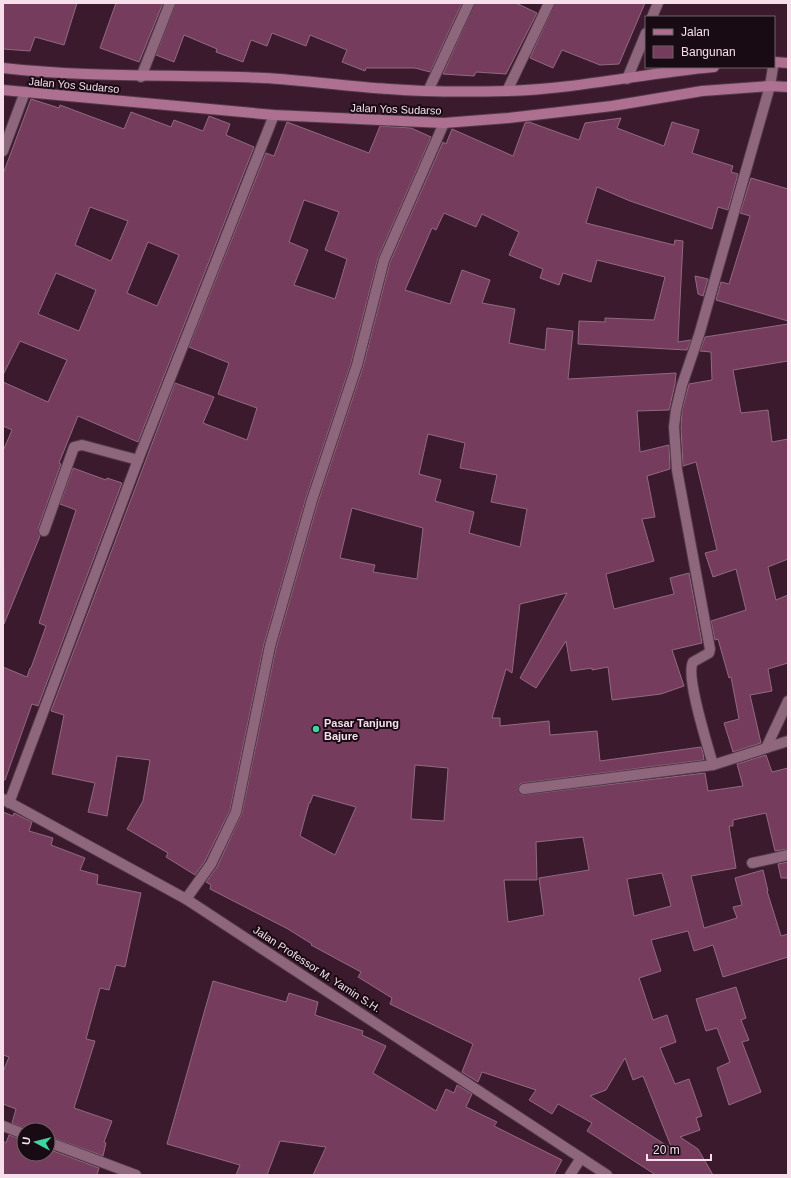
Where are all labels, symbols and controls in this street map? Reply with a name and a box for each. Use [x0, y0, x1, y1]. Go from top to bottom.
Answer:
legend [645, 16, 775, 68]
text: Jalan [681, 25, 710, 39]
text: Bangunan [681, 45, 736, 59]
street label: Jalan Yos Sudarso [28, 75, 120, 95]
street label: Jalan Yos Sudarso [350, 101, 442, 117]
place label: Pasar Tanjung Bajure [324, 717, 399, 742]
marker: Pasar Tanjung Bajure [311, 724, 321, 734]
street label: Jalan Professor M. Yamin S.H. [251, 923, 383, 1015]
north arrow [16, 1122, 56, 1162]
text: U [20, 1136, 33, 1145]
scale bar [647, 1136, 711, 1162]
text: 20 m [653, 1143, 680, 1157]

